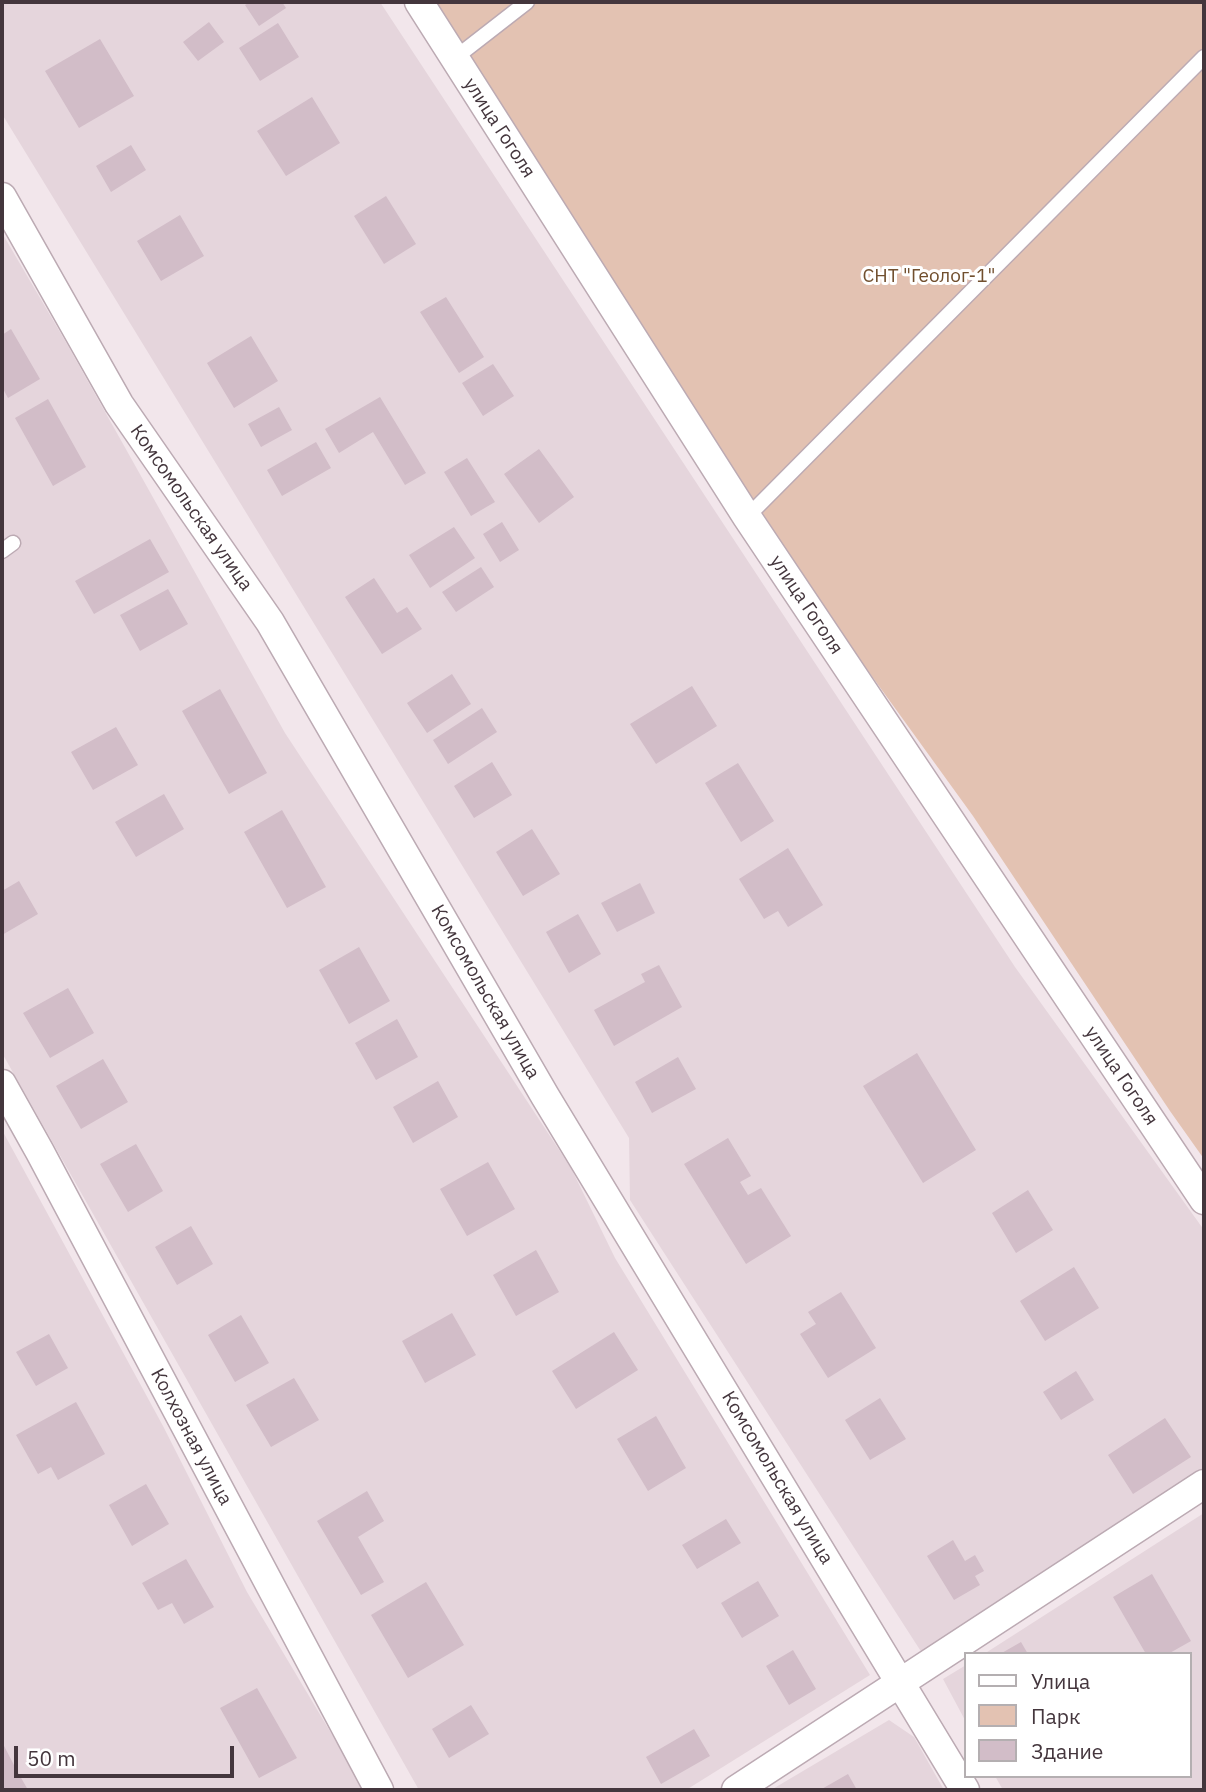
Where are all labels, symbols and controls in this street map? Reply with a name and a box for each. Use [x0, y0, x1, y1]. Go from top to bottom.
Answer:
street label: улица Гоголя [458, 74, 540, 182]
park label: СНТ "Геолог-1" [862, 266, 996, 288]
street label: Комсомольская улица [125, 420, 257, 596]
street label: улица Гоголя [764, 551, 848, 659]
street label: Комсомольская улица [426, 901, 544, 1083]
street label: улица Гоголя [1079, 1022, 1163, 1130]
street label: Колхозная улица [145, 1365, 237, 1509]
street label: Комсомольская улица [716, 1387, 838, 1569]
legend [964, 1652, 1192, 1778]
text: Улица [1031, 1667, 1090, 1695]
text: Парк [1031, 1702, 1081, 1730]
scale bar [18, 1732, 238, 1776]
text: Здание [1031, 1737, 1103, 1765]
text: 50 m [27, 1744, 76, 1772]

